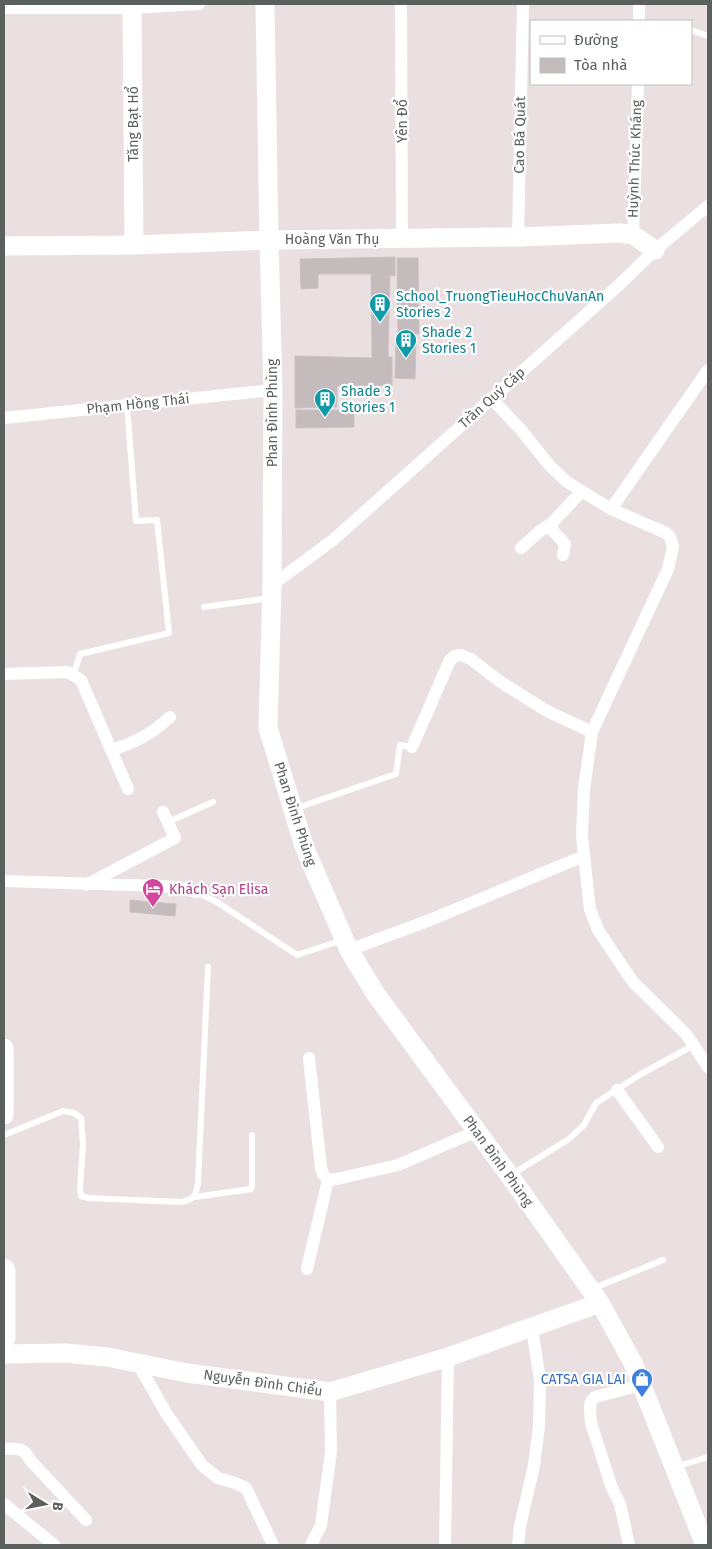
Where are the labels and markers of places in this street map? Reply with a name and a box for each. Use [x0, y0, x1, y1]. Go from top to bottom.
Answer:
place label: School_TruongTieuHocChuVanAn Stories 2 [396, 288, 604, 321]
building icon: School_TruongTieuHocChuVanAn Stories 2 [368, 292, 392, 323]
place label: Shade 2 Stories 1 [422, 324, 476, 357]
building icon: Shade 2 Stories 1 [394, 328, 418, 359]
place label: Shade 3 Stories 1 [341, 383, 395, 416]
building icon: Shade 3 Stories 1 [313, 387, 337, 418]
hotel icon: Khách Sạn Elisa [141, 877, 165, 908]
place label: Khách Sạn Elisa [169, 881, 268, 898]
shop icon: CATSA GIA LAI [630, 1367, 654, 1398]
place label: CATSA GIA LAI [541, 1371, 626, 1388]

